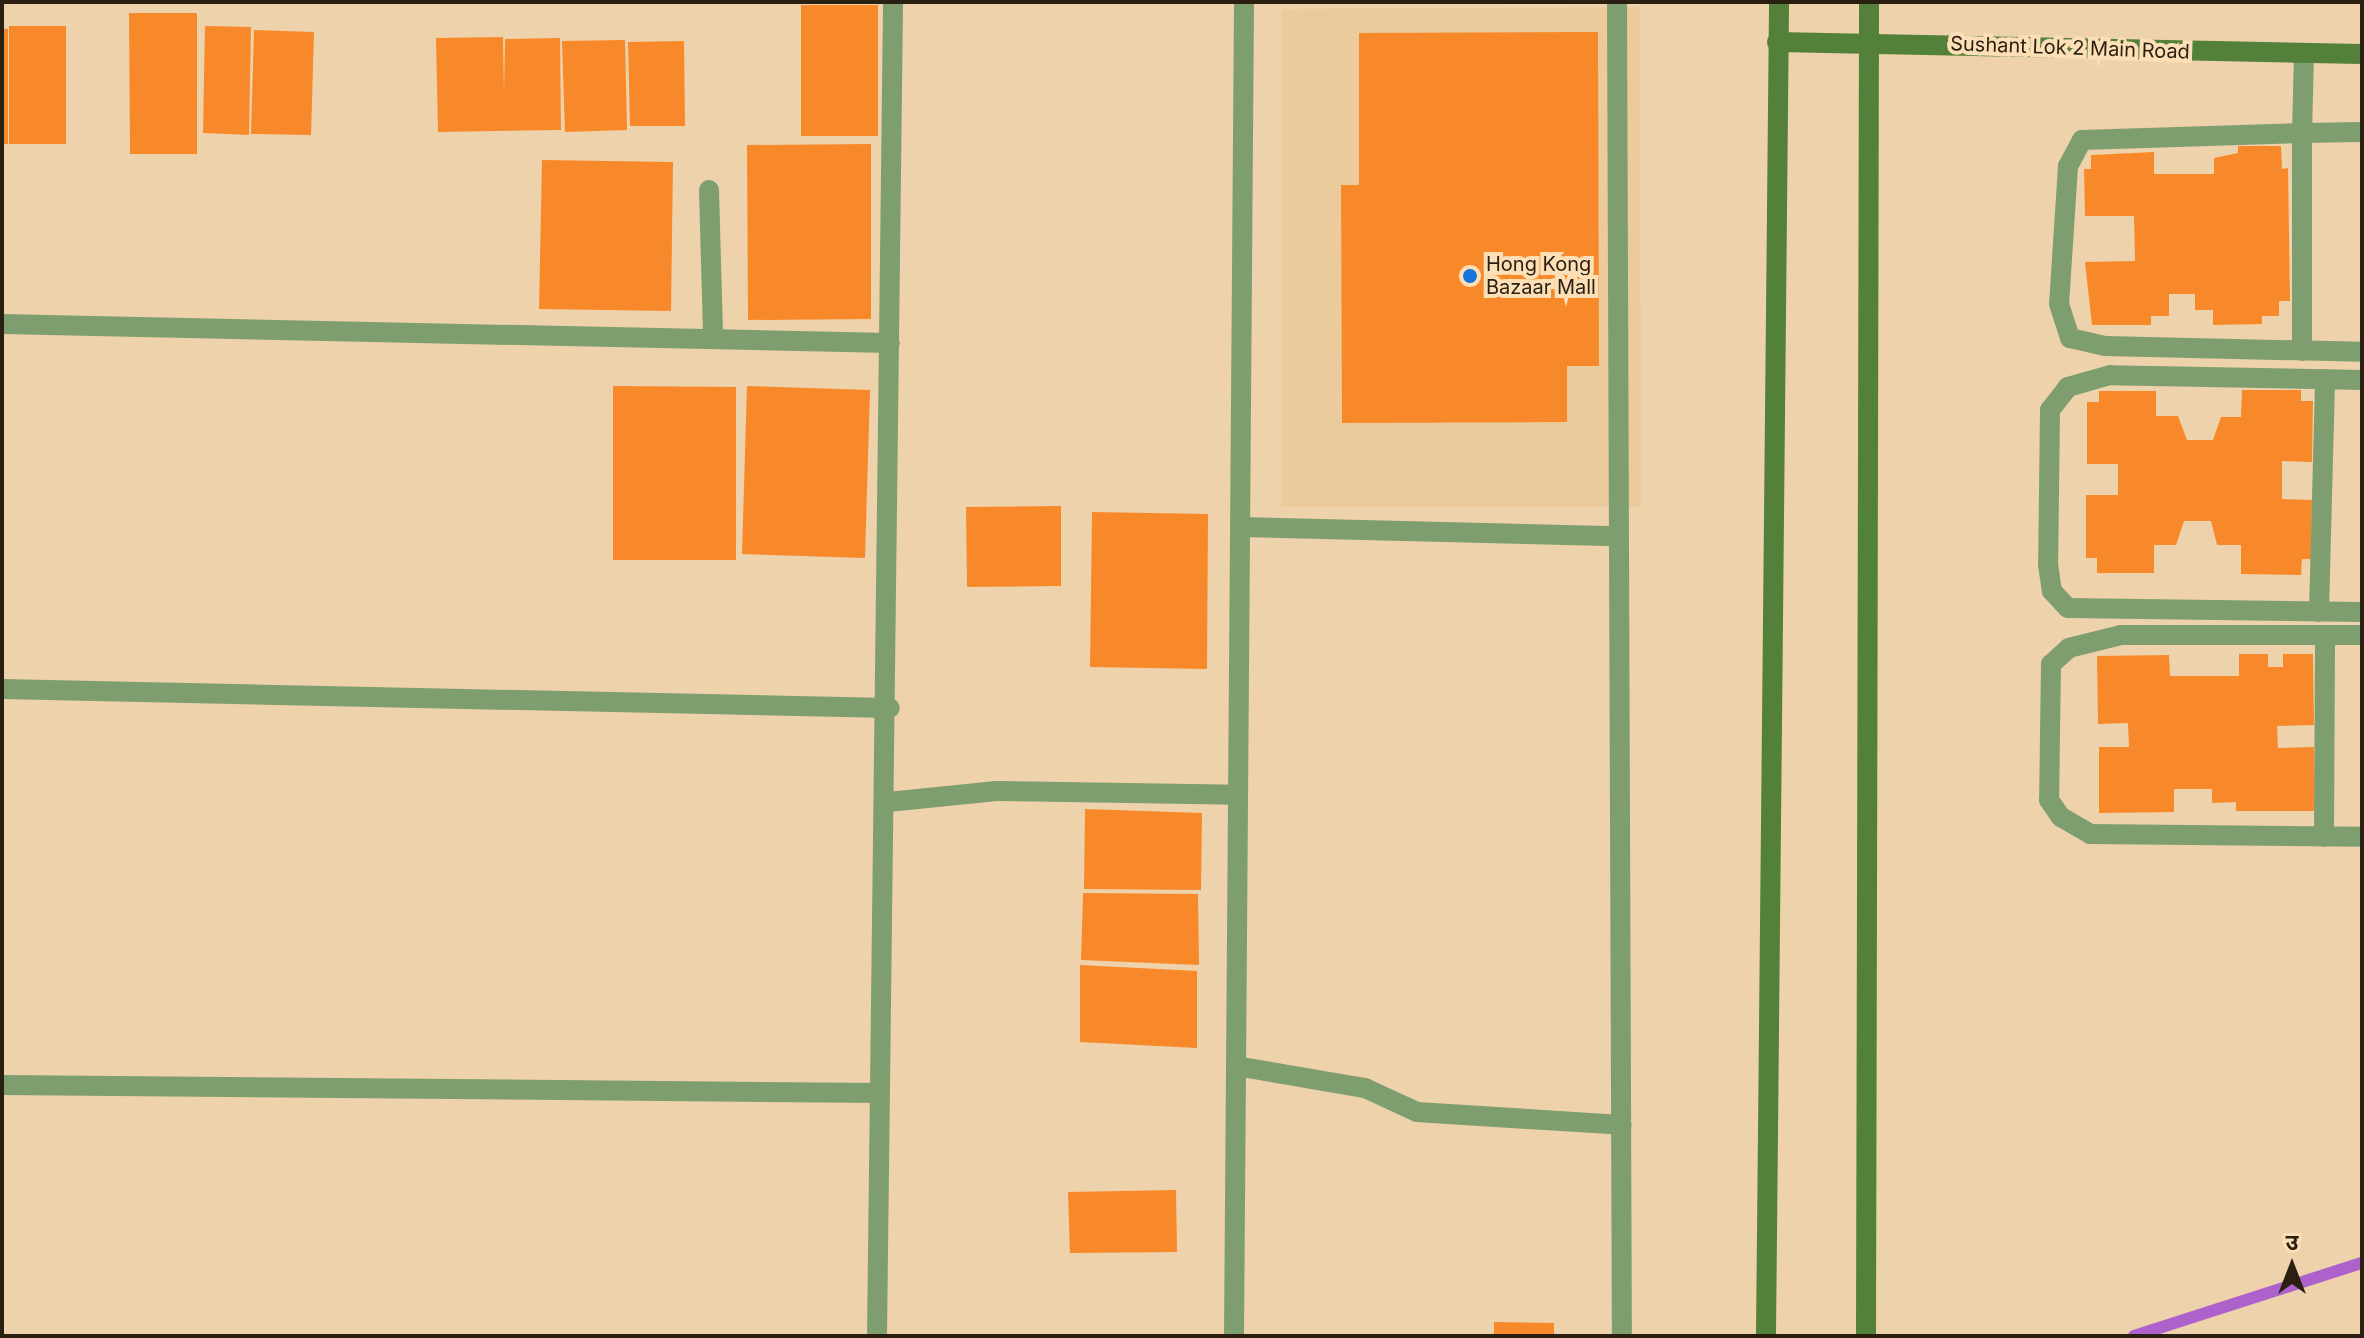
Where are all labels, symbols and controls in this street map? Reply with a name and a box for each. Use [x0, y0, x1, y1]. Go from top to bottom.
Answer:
street label: Sushant Lok 2 Main Road [1950, 32, 2190, 64]
place label: Hong Kong Bazaar Mall [1486, 252, 1596, 299]
marker: Hong Kong Bazaar Mall [1461, 267, 1479, 285]
north arrow [2252, 1226, 2332, 1306]
text: उ [2286, 1229, 2298, 1255]

